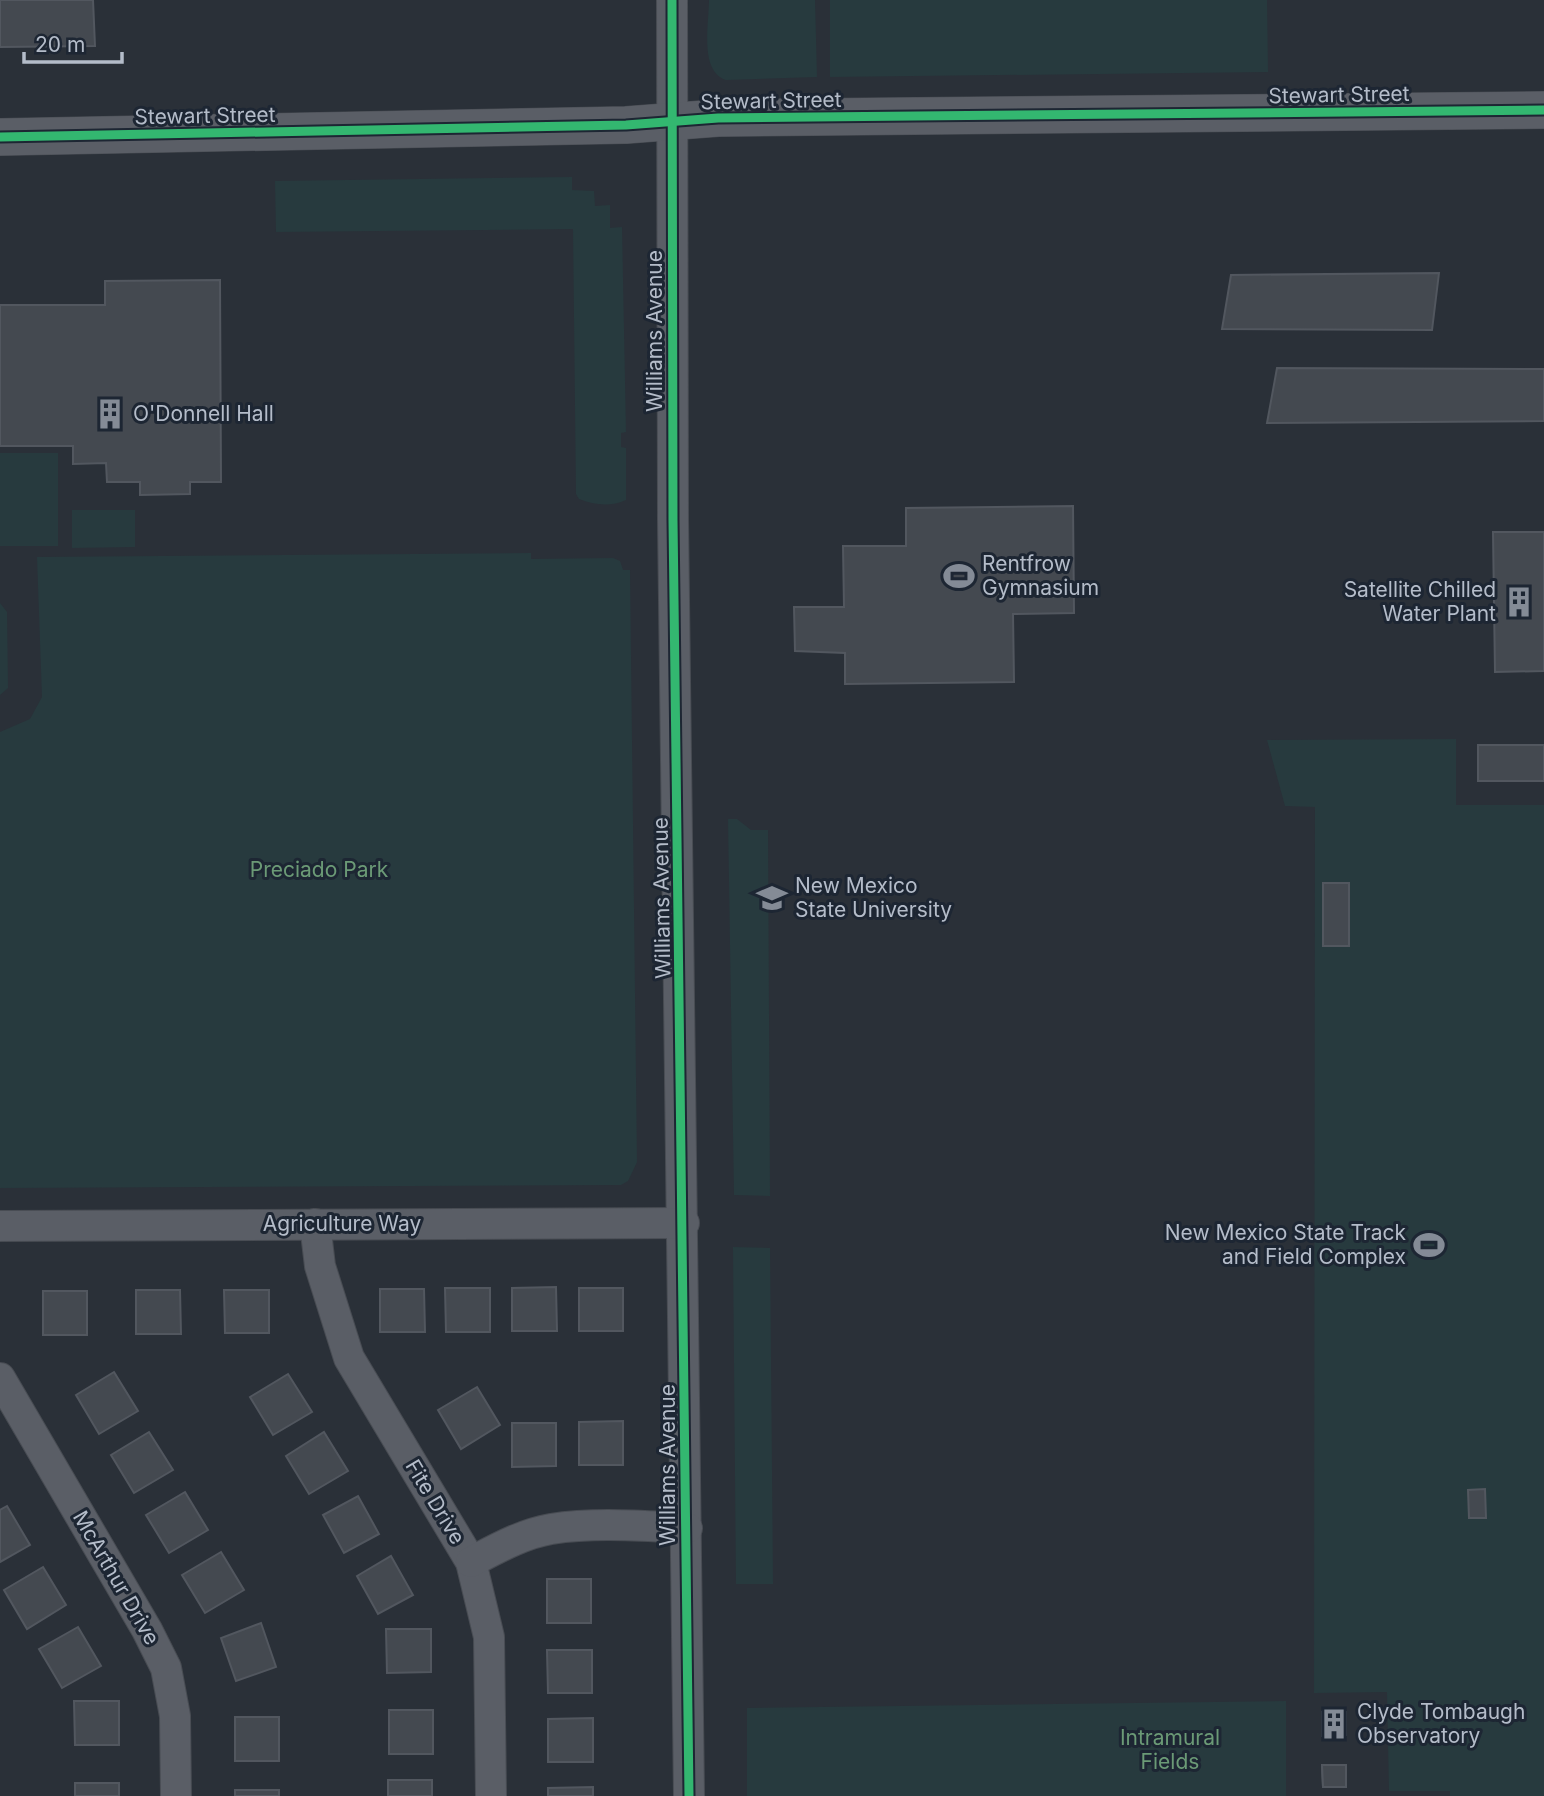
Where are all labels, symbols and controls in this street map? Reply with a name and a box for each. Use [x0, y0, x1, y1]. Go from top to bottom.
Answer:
scale bar [24, 21, 122, 65]
text: 20 m [35, 32, 85, 57]
street label: Stewart Street [1268, 81, 1410, 108]
street label: Stewart Street [700, 87, 842, 114]
street label: Stewart Street [134, 102, 276, 129]
street label: Williams Avenue [642, 250, 667, 412]
building icon: O'Donnell Hall [93, 397, 127, 431]
place label: O'Donnell Hall [133, 401, 274, 426]
place label: Rentfrow Gymnasium [982, 551, 1099, 600]
sports icon: Rentfrow Gymnasium [942, 559, 976, 593]
place label: Satellite Chilled Water Plant [1344, 577, 1496, 626]
building icon: Satellite Chilled Water Plant [1502, 585, 1536, 619]
street label: Williams Avenue [648, 817, 675, 979]
park label: Preciado Park [250, 857, 389, 882]
place label: New Mexico State University [795, 873, 952, 922]
school or university icon: New Mexico State University [755, 881, 789, 915]
street label: Agriculture Way [263, 1211, 421, 1236]
place label: New Mexico State Track and Field Complex [1165, 1220, 1406, 1269]
sports icon: New Mexico State Track and Field Complex [1412, 1228, 1446, 1262]
street label: Williams Avenue [655, 1384, 680, 1546]
street label: Fite Drive [400, 1455, 470, 1549]
street label: McArthur Drive [68, 1506, 165, 1649]
place label: Clyde Tombaugh Observatory [1357, 1699, 1525, 1748]
building icon: Clyde Tombaugh Observatory [1317, 1707, 1351, 1741]
park label: Intramural Fields [1120, 1725, 1220, 1774]

